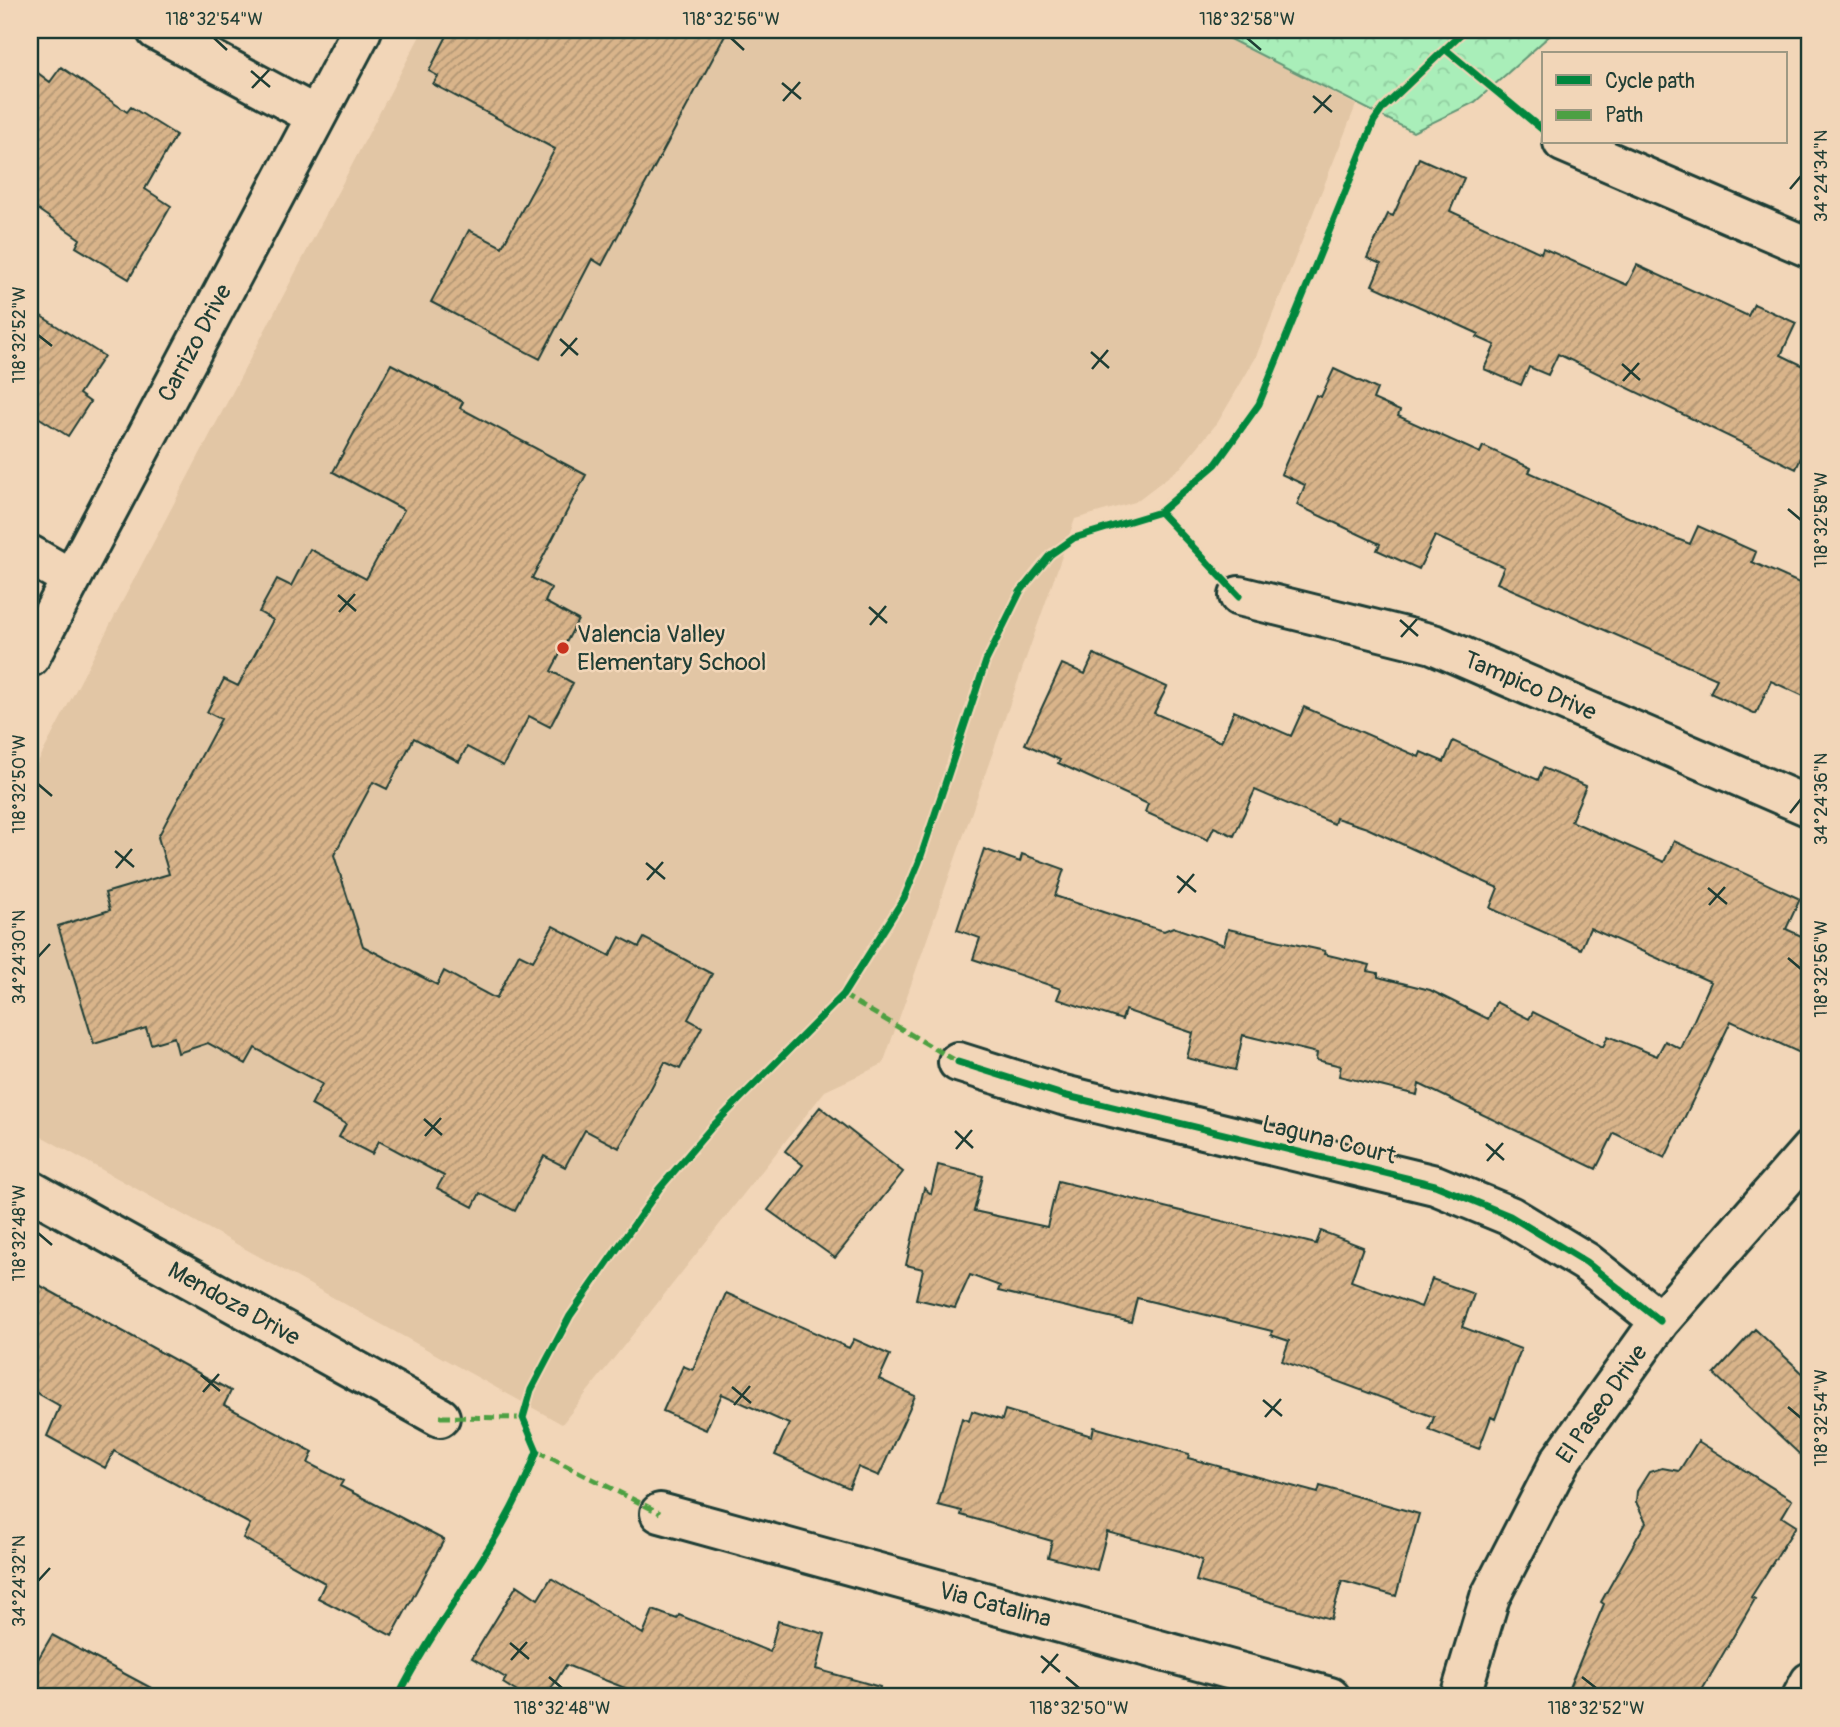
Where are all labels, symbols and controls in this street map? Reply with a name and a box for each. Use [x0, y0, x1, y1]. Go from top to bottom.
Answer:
text: 118°32'54"W [165, 8, 263, 31]
text: 118°32'56"W [682, 8, 780, 31]
text: 118°32'58"W [1199, 8, 1295, 31]
legend [1542, 52, 1787, 144]
text: Cycle path [1605, 68, 1695, 95]
text: Path [1605, 102, 1643, 129]
text: 34°24'34"N [1810, 130, 1833, 222]
street label: Carrizo Drive [152, 279, 238, 407]
text: 118°32'52"W [8, 286, 31, 384]
text: 118°32'58"W [1810, 472, 1833, 568]
place label: Valencia Valley Elementary School [577, 620, 767, 677]
marker: Valencia Valley Elementary School [555, 640, 571, 656]
street label: Tampico Drive [1459, 645, 1601, 727]
text: 118°32'50"W [8, 734, 31, 834]
text: 34°24'36"N [1810, 753, 1833, 845]
text: 34°24'30"N [8, 910, 31, 1004]
text: 118°32'56"W [1810, 920, 1833, 1018]
street label: Laguna Court [1259, 1109, 1399, 1171]
text: 118°32'48"W [8, 1185, 31, 1281]
street label: Mendoza Drive [163, 1256, 305, 1352]
street label: El Paseo Drive [1550, 1339, 1654, 1469]
text: 118°32'54"W [1810, 1369, 1833, 1467]
text: 34°24'32"N [8, 1535, 31, 1627]
street label: Via Catalina [935, 1576, 1055, 1634]
text: 118°32'48"W [514, 1697, 610, 1720]
text: 118°32'50"W [1029, 1697, 1129, 1720]
text: 118°32'52"W [1547, 1697, 1645, 1720]

